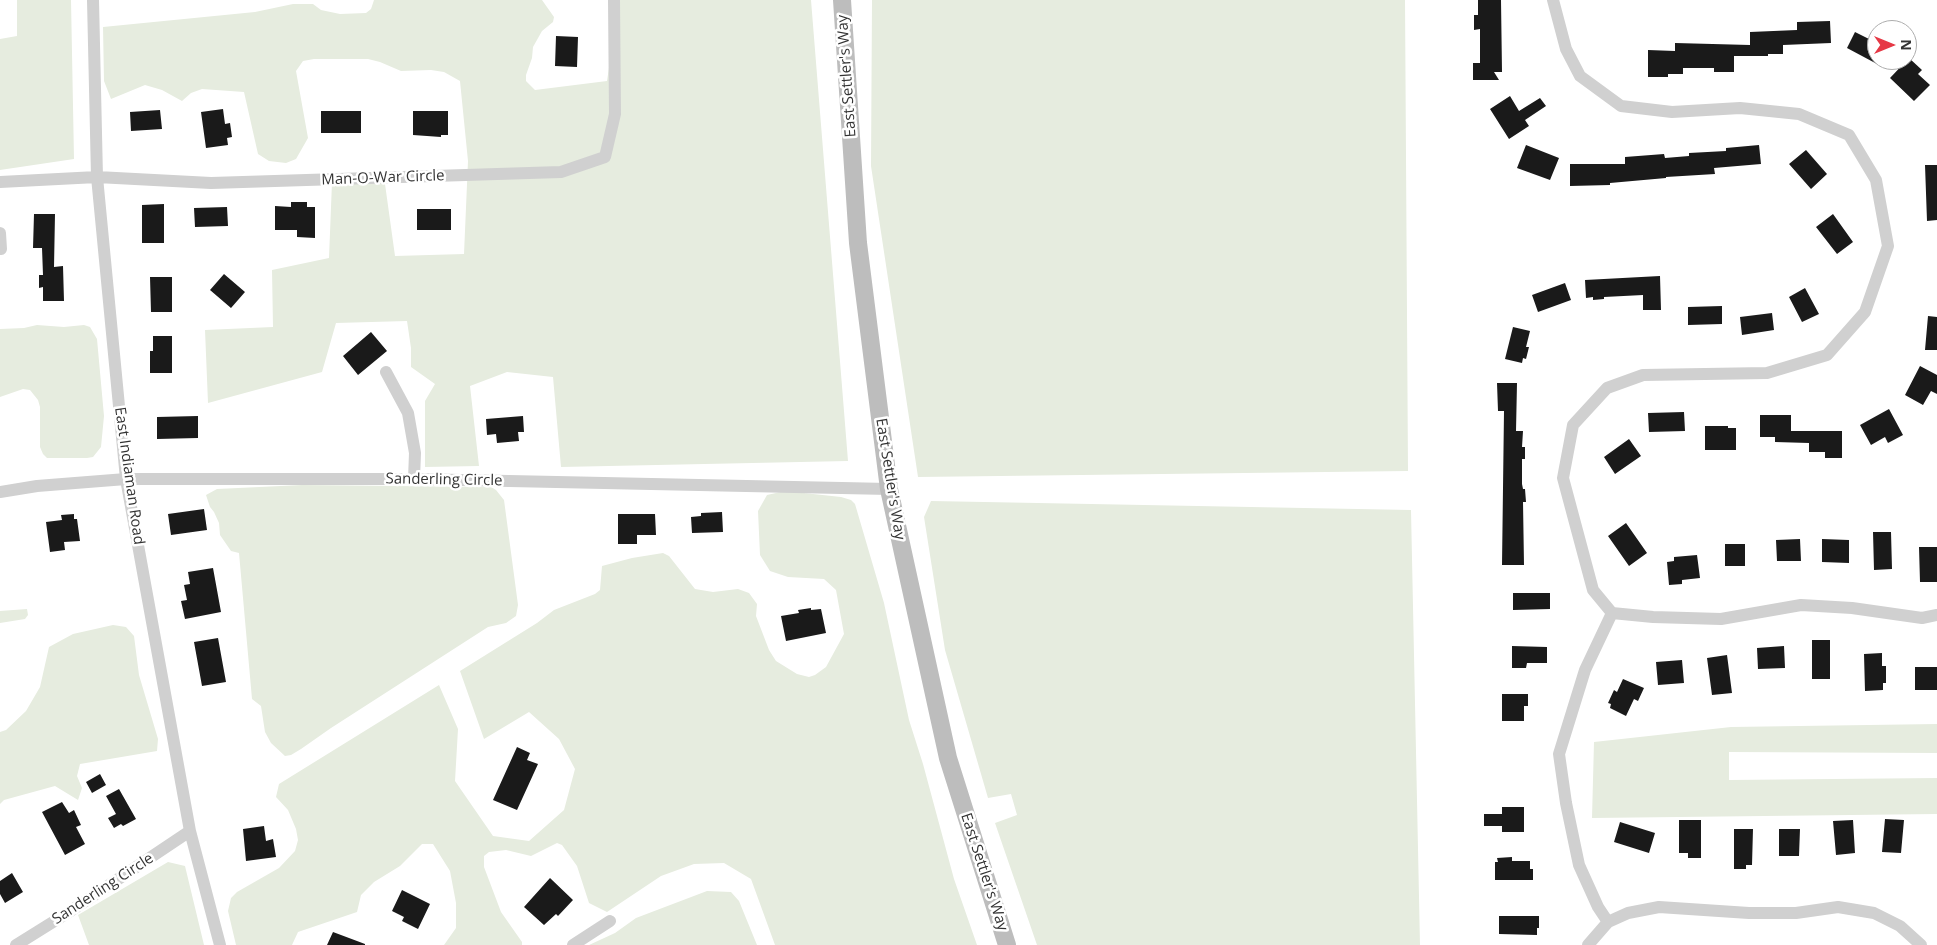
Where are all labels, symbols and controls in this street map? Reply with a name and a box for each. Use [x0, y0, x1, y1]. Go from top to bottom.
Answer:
street label: East Settler's Way [834, 14, 860, 138]
north arrow [1867, 20, 1917, 70]
text: N [1897, 39, 1916, 51]
street label: Man-O-War Circle [321, 167, 445, 189]
street label: East Indiaman Road [110, 406, 148, 546]
street label: East Settler's Way [872, 417, 908, 541]
street label: Sanderling Circle [385, 470, 503, 490]
street label: East Settler's Way [956, 811, 1012, 933]
street label: Sanderling Circle [49, 850, 157, 928]

